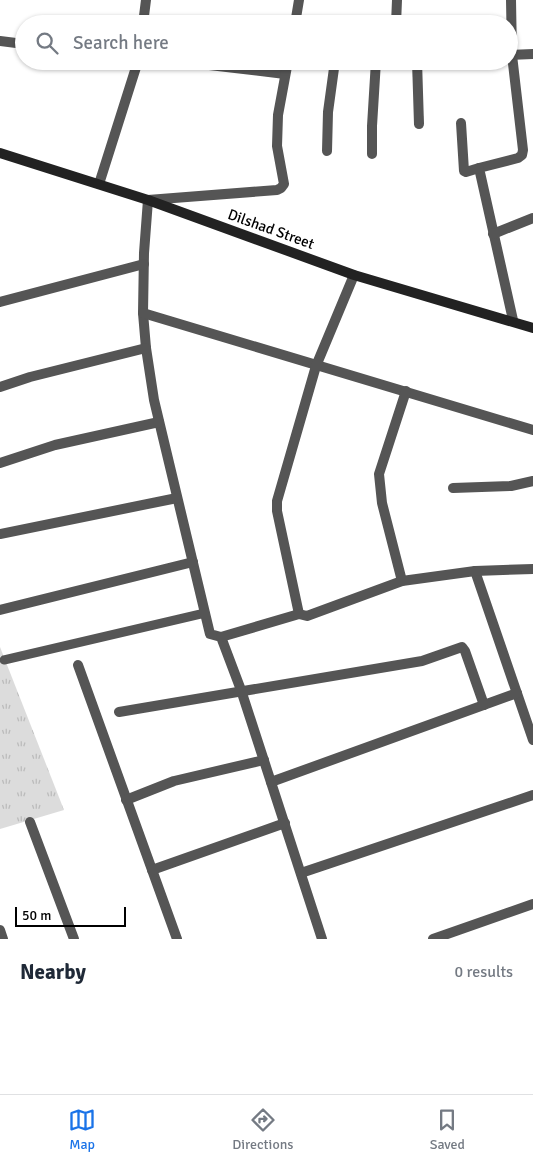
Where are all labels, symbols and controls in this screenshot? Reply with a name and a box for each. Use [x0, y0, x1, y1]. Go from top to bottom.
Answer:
search box [15, 15, 518, 70]
icon: search [33, 29, 61, 57]
text: Search here [73, 31, 169, 55]
street label: Dilshad Street [225, 205, 317, 253]
scale bar [15, 904, 126, 927]
text: 50 m [22, 907, 51, 924]
text: Nearby [20, 959, 86, 985]
text: 0 results [454, 962, 513, 982]
tab: Map [68, 1106, 96, 1153]
tab: Directions [232, 1106, 293, 1153]
tab: Saved [430, 1106, 465, 1153]

